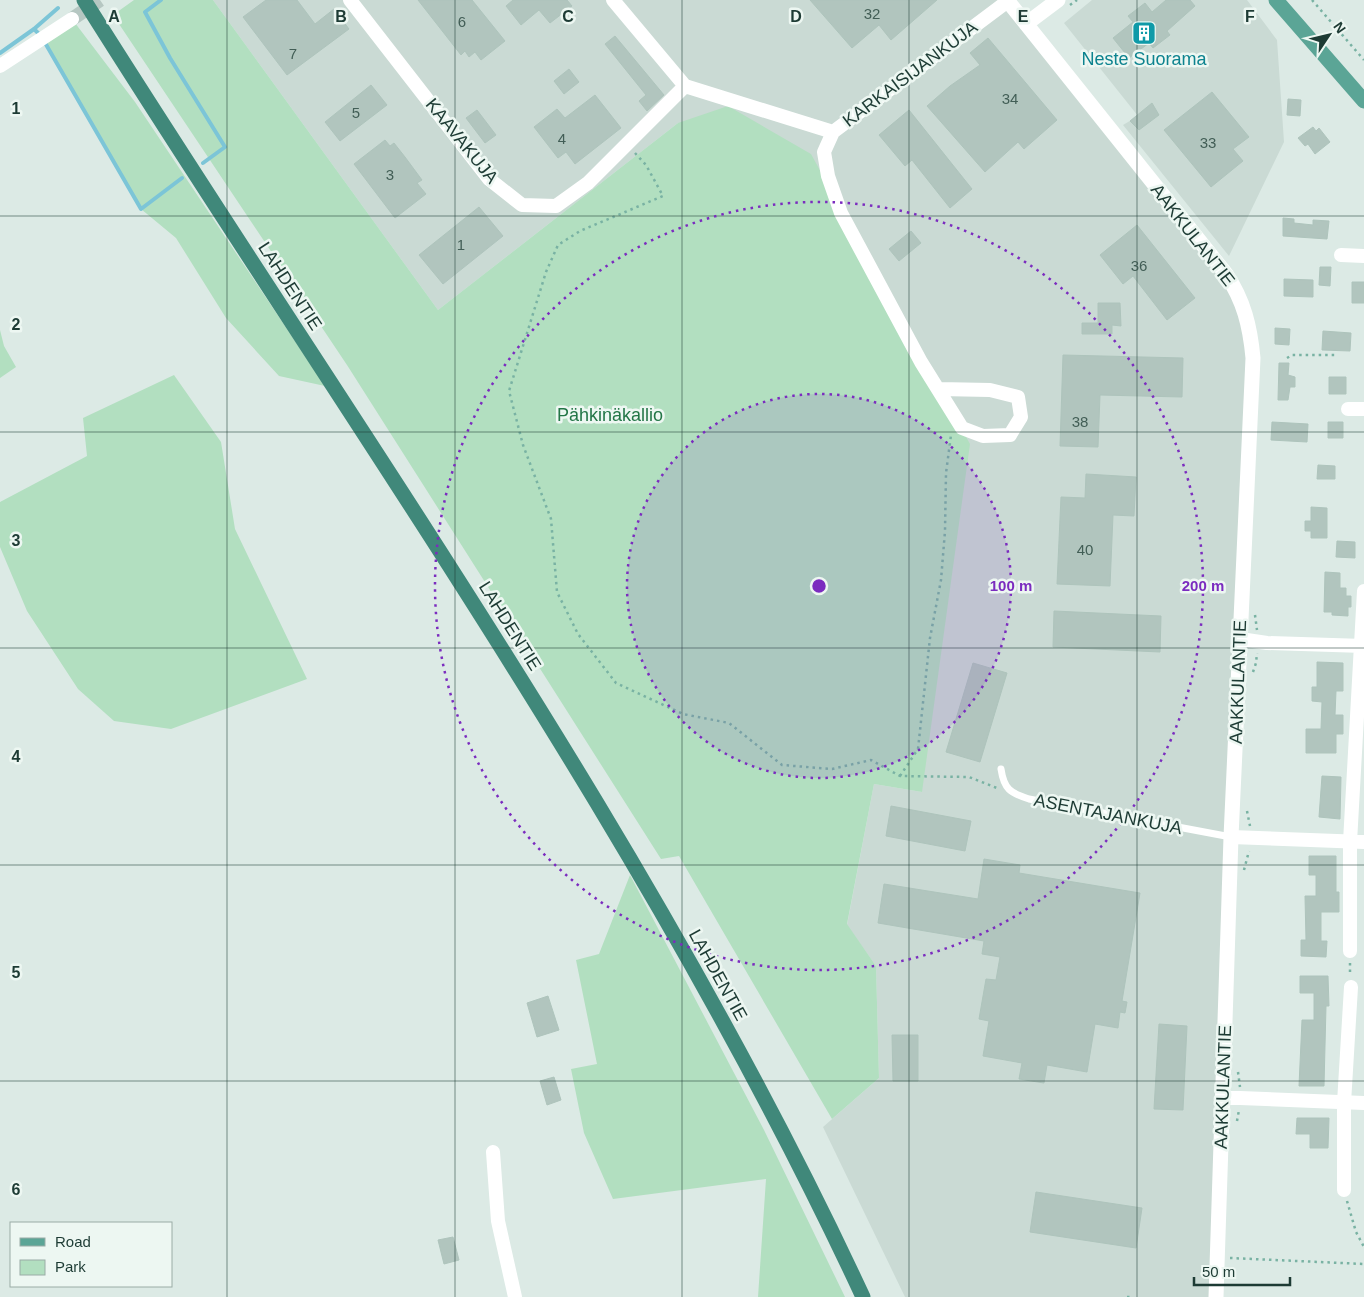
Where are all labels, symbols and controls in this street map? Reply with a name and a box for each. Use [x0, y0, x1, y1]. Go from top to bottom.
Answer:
house number: 32 [864, 5, 880, 22]
text: A [108, 8, 120, 25]
text: B [335, 8, 347, 25]
text: C [562, 8, 574, 25]
text: D [790, 8, 802, 25]
text: E [1018, 8, 1029, 25]
text: F [1245, 8, 1255, 25]
north arrow [1304, 10, 1354, 60]
house number: 6 [458, 13, 466, 30]
street label: KARKAISIJANKUJA [839, 17, 981, 131]
text: N [1330, 19, 1349, 36]
building icon: Neste Suorama [1131, 20, 1157, 46]
house number: 7 [289, 45, 297, 62]
place label: Neste Suorama [1081, 49, 1208, 69]
house number: 34 [1002, 90, 1018, 107]
street label: KAAVAKUJA [422, 95, 502, 187]
text: 1 [12, 100, 21, 117]
house number: 5 [352, 104, 360, 121]
house number: 4 [558, 130, 566, 147]
house number: 33 [1200, 134, 1216, 151]
house number: 3 [386, 166, 394, 183]
street label: AAKKULANTIE [1147, 180, 1239, 290]
house number: 1 [457, 236, 465, 253]
street label: LAHDENTIE [254, 238, 326, 334]
house number: 36 [1131, 257, 1147, 274]
text: 2 [12, 316, 21, 333]
park label: Pähkinäkallio [557, 405, 663, 425]
house number: 38 [1072, 413, 1088, 430]
text: 3 [12, 532, 21, 549]
house number: 40 [1077, 541, 1093, 558]
centre of rings [810, 577, 828, 595]
text: 100 m [990, 577, 1032, 594]
text: 200 m [1182, 577, 1224, 594]
street label: LAHDENTIE [475, 578, 545, 674]
street label: AAKKULANTIE [1226, 620, 1250, 744]
text: 4 [12, 748, 21, 765]
street label: ASENTAJANKUJA [1032, 790, 1184, 838]
street label: LAHDENTIE [685, 926, 751, 1024]
text: 5 [12, 964, 21, 981]
street label: AAKKULANTIE [1211, 1025, 1235, 1149]
text: 6 [12, 1181, 21, 1198]
legend [10, 1222, 172, 1287]
text: Road [55, 1233, 91, 1250]
scale bar [1194, 1254, 1290, 1286]
text: Park [55, 1258, 86, 1275]
text: 50 m [1202, 1263, 1235, 1280]

